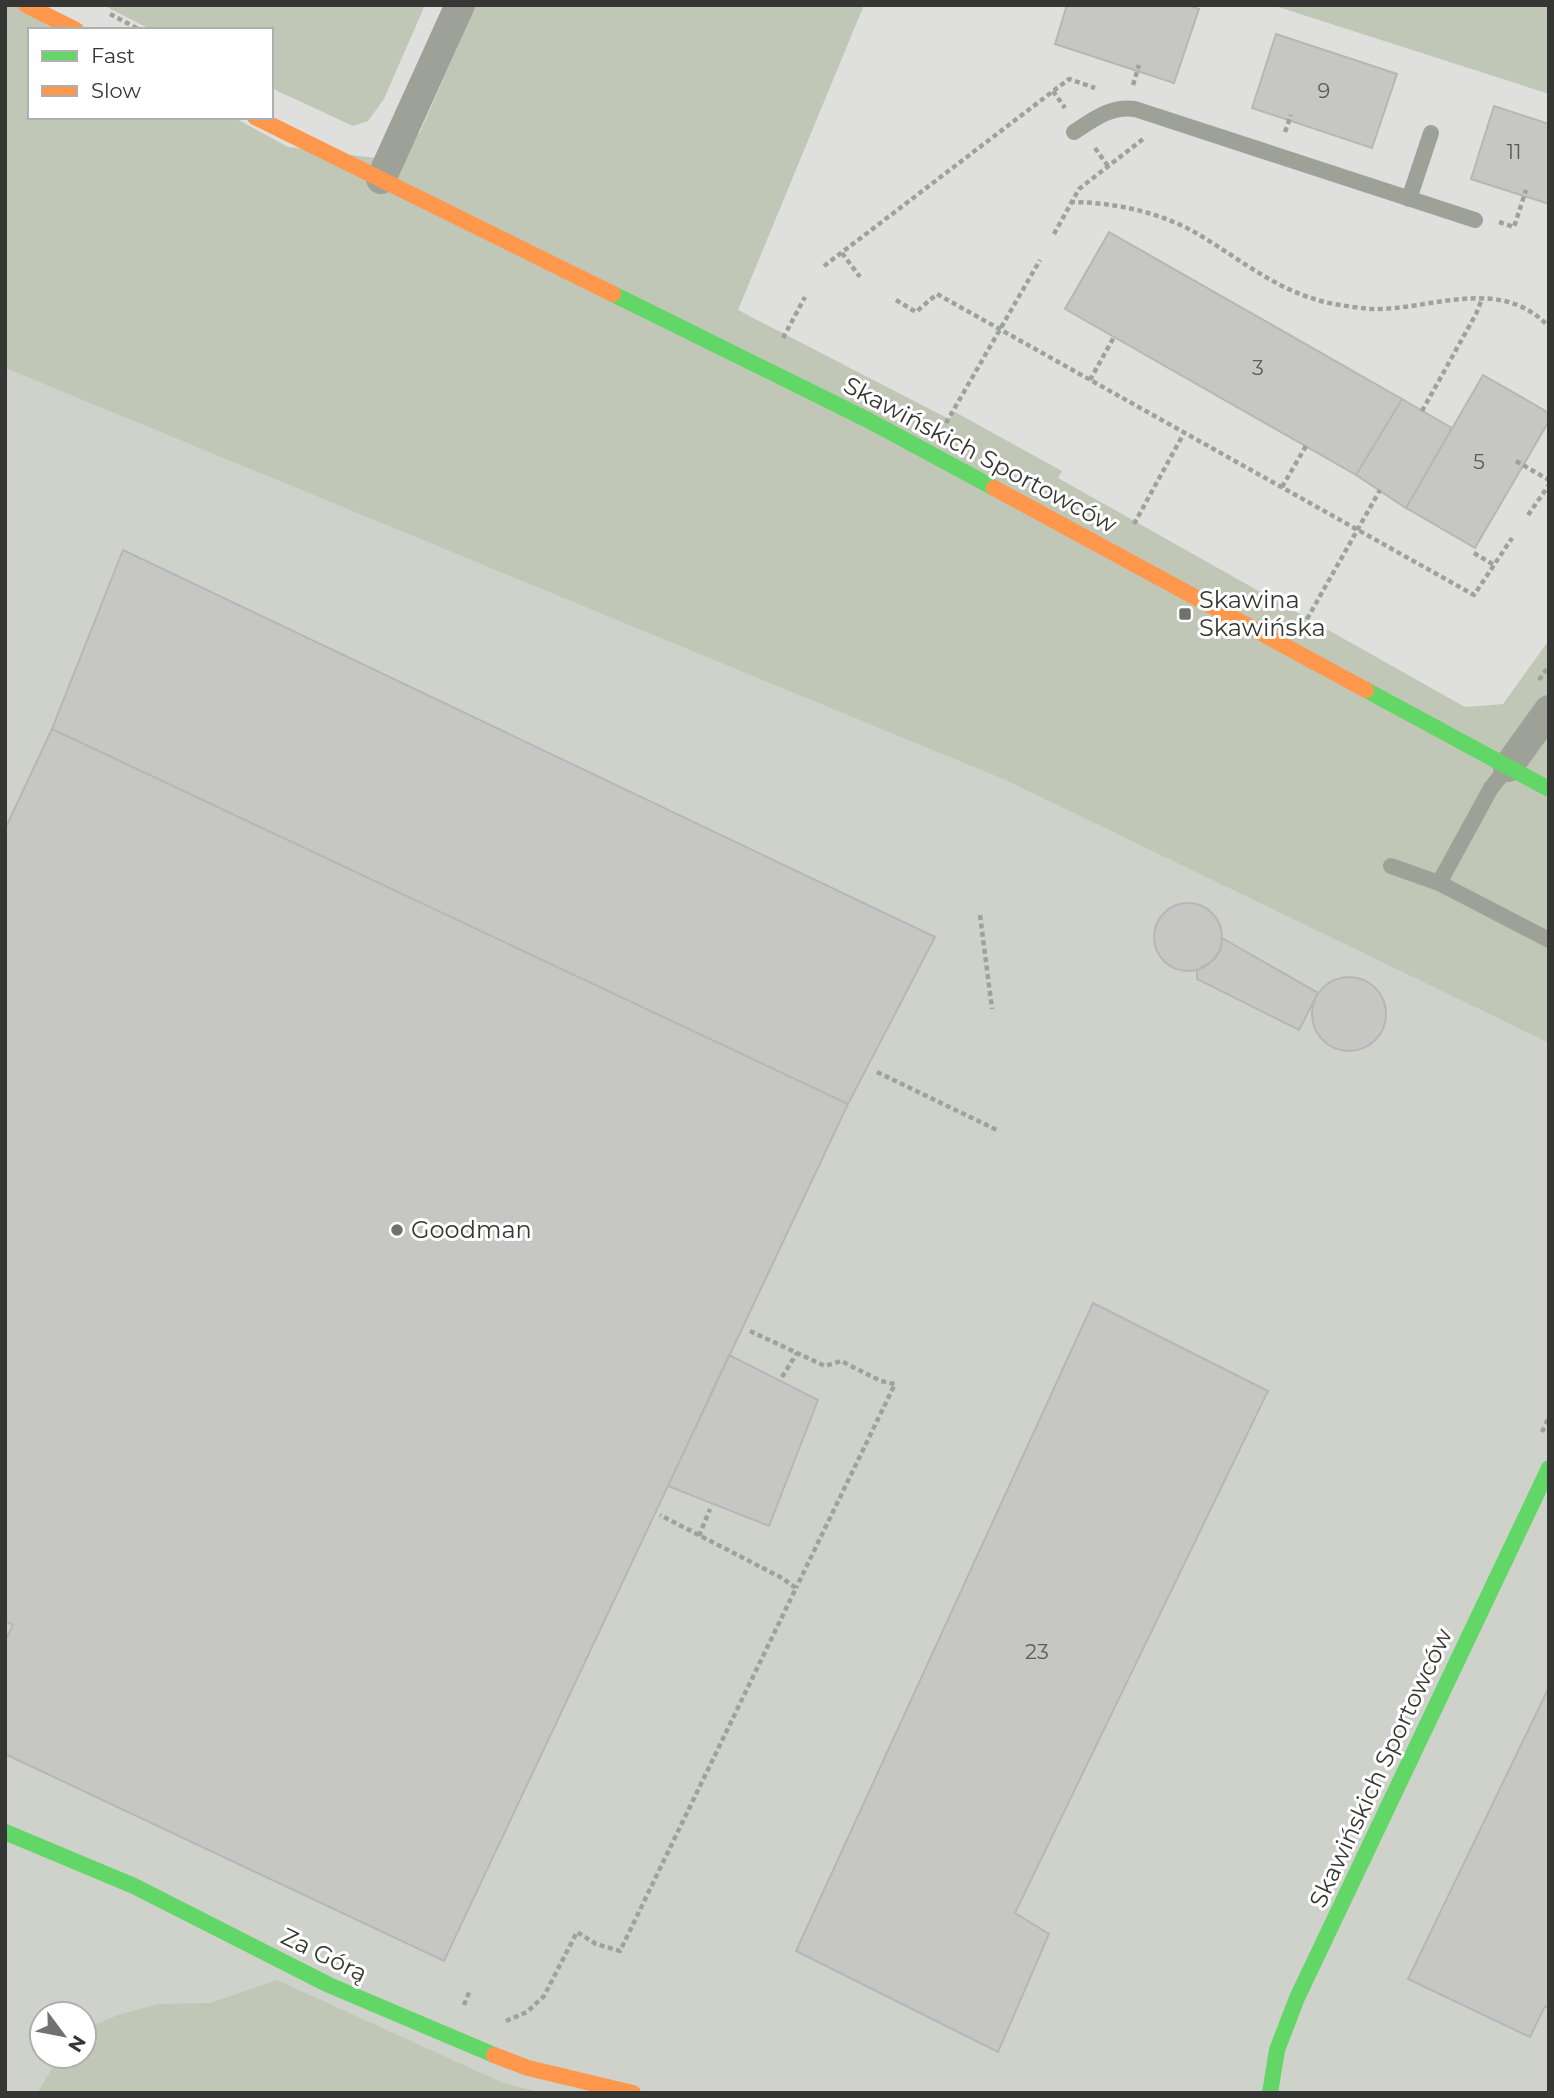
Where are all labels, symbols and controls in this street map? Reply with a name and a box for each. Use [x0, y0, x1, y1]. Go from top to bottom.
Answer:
legend [28, 28, 273, 119]
text: Fast [91, 43, 135, 68]
text: Slow [91, 78, 141, 103]
house number: 9 [1318, 78, 1330, 103]
house number: 11 [1506, 139, 1522, 164]
house number: 3 [1252, 355, 1264, 380]
street label: Skawińskich Sportowców [839, 370, 1122, 539]
house number: 5 [1473, 449, 1485, 474]
place label: Skawina Skawińska [1199, 585, 1326, 642]
marker: Skawina Skawińska [1177, 606, 1193, 622]
place label: Goodman [411, 1215, 532, 1244]
marker: Goodman [389, 1222, 405, 1238]
street label: Skawińskich Sportowców [1303, 1624, 1458, 1912]
house number: 23 [1025, 1639, 1049, 1664]
street label: Za Górą [276, 1921, 372, 1988]
north arrow [28, 2000, 98, 2070]
text: N [63, 2031, 91, 2056]

